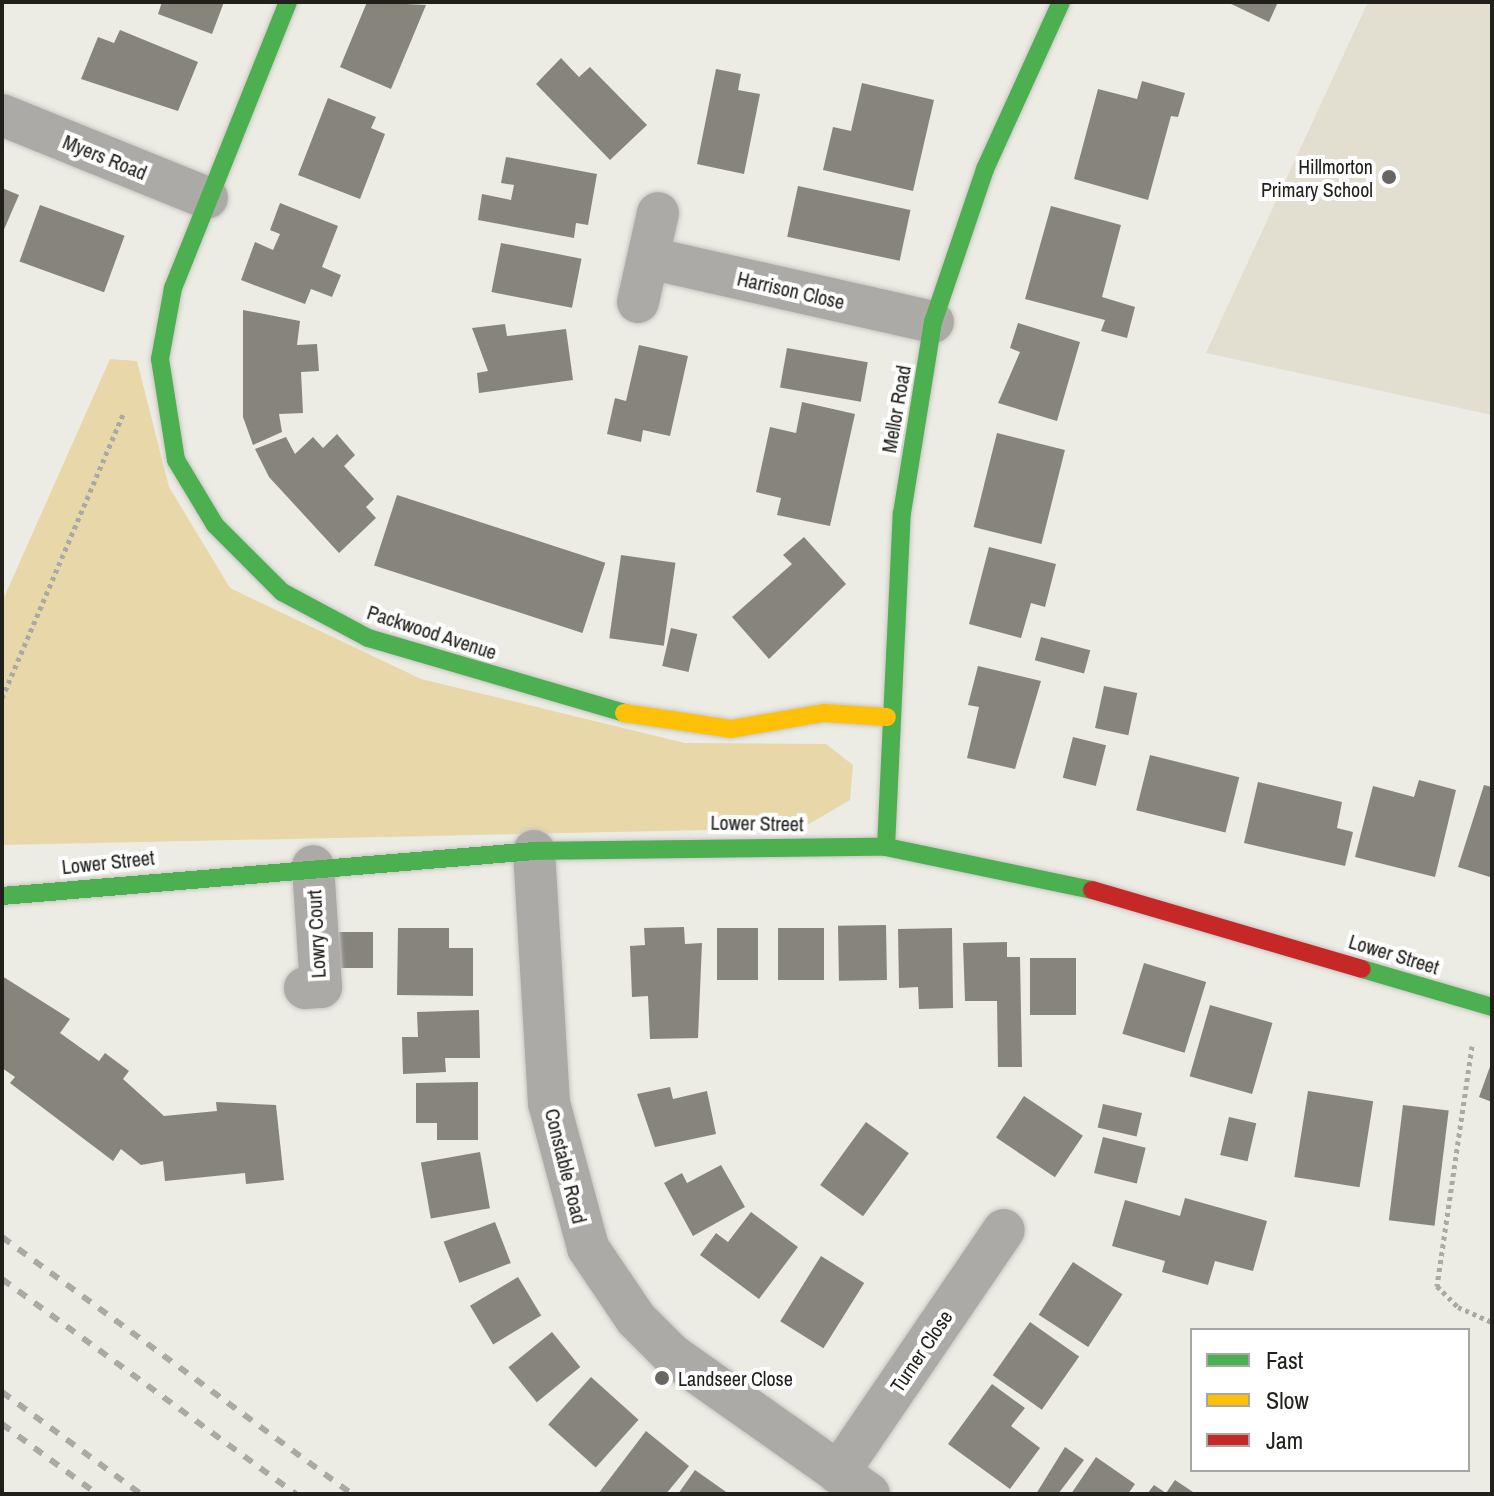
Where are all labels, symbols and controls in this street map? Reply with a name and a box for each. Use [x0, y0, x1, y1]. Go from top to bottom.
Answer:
street label: Myers Road [60, 129, 150, 185]
place label: Hillmorton Primary School [1261, 154, 1373, 201]
marker: Hillmorton Primary School [1380, 168, 1398, 186]
street label: Harrison Close [735, 266, 847, 314]
street label: Mellor Road [877, 363, 915, 455]
street label: Packwood Avenue [364, 600, 500, 664]
street label: Lower Street [710, 810, 804, 836]
street label: Lower Street [61, 845, 155, 879]
street label: Lowry Court [302, 889, 330, 979]
street label: Lower Street [1346, 929, 1442, 979]
street label: Constable Road [540, 1106, 592, 1226]
street label: Turner Close [885, 1306, 957, 1396]
legend [1190, 1328, 1470, 1472]
text: Fast [1266, 1344, 1303, 1376]
place label: Landseer Close [678, 1366, 793, 1390]
marker: Landseer Close [653, 1369, 671, 1387]
text: Slow [1266, 1384, 1309, 1416]
text: Jam [1266, 1424, 1303, 1456]

